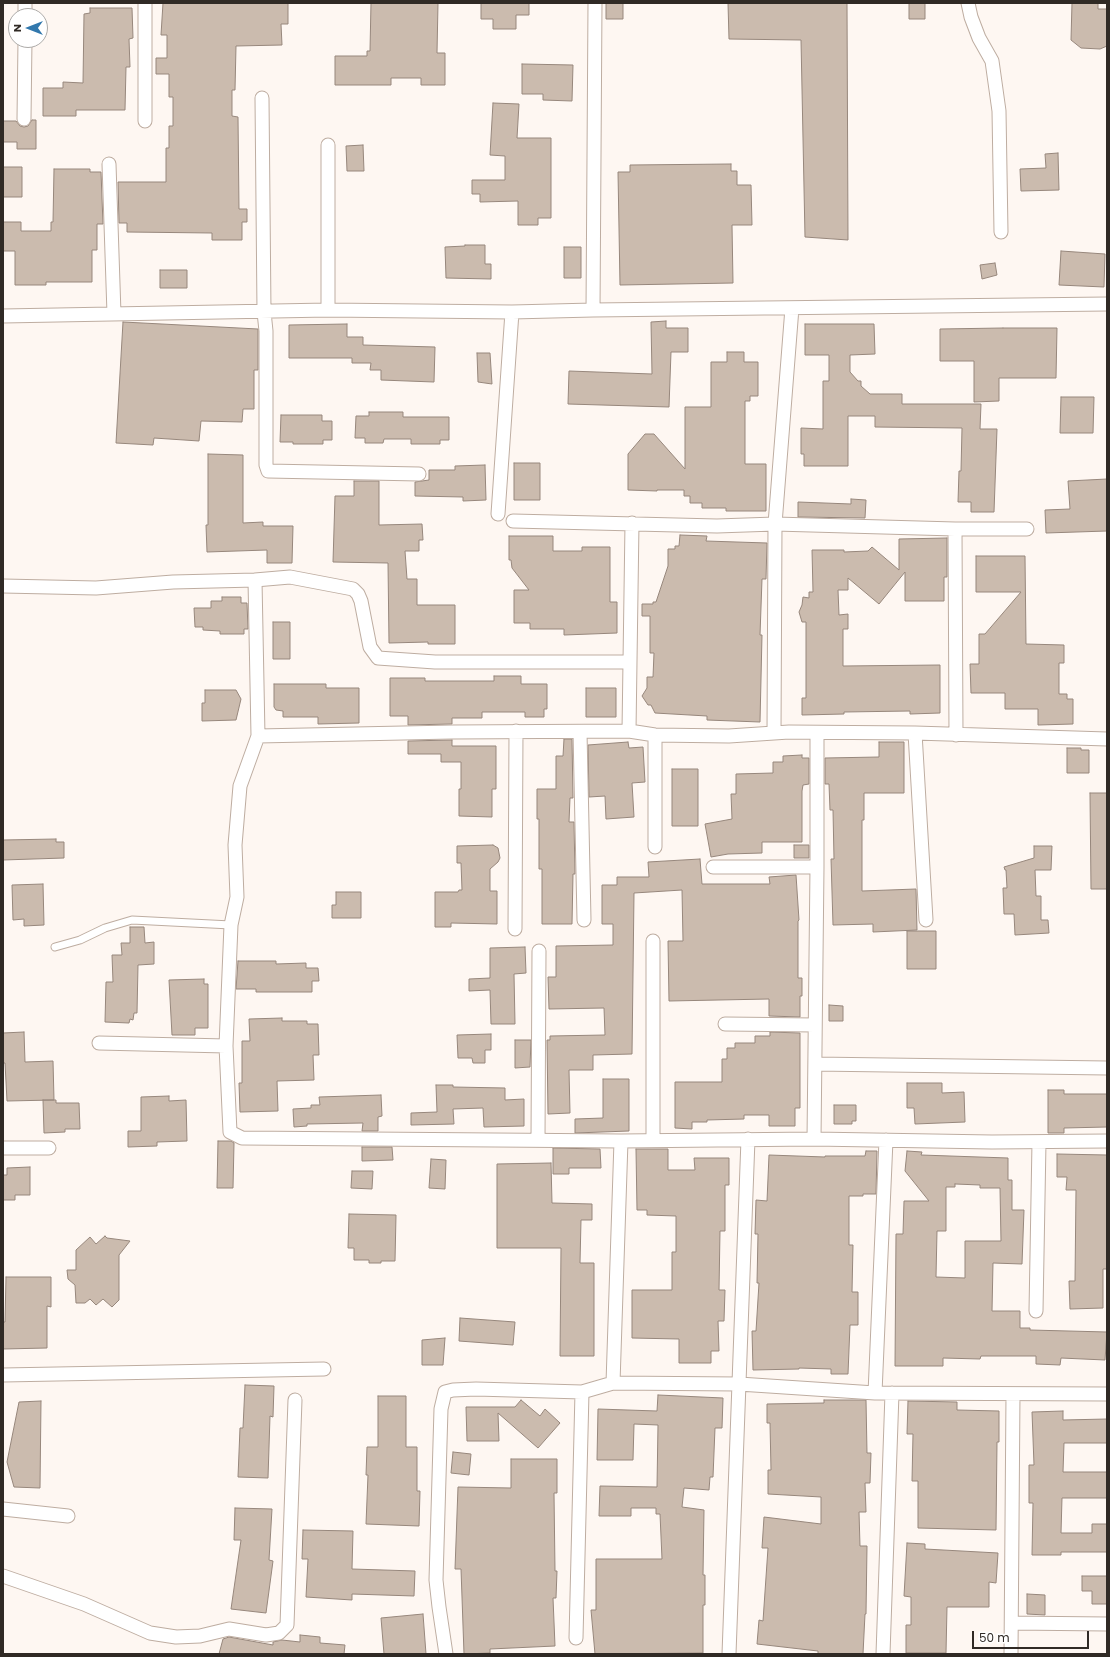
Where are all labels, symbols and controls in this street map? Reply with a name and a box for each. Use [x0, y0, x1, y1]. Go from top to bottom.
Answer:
north arrow [8, 8, 48, 48]
text: N [9, 24, 25, 32]
scale bar [974, 1623, 1091, 1649]
text: 50 m [979, 1629, 1010, 1646]

